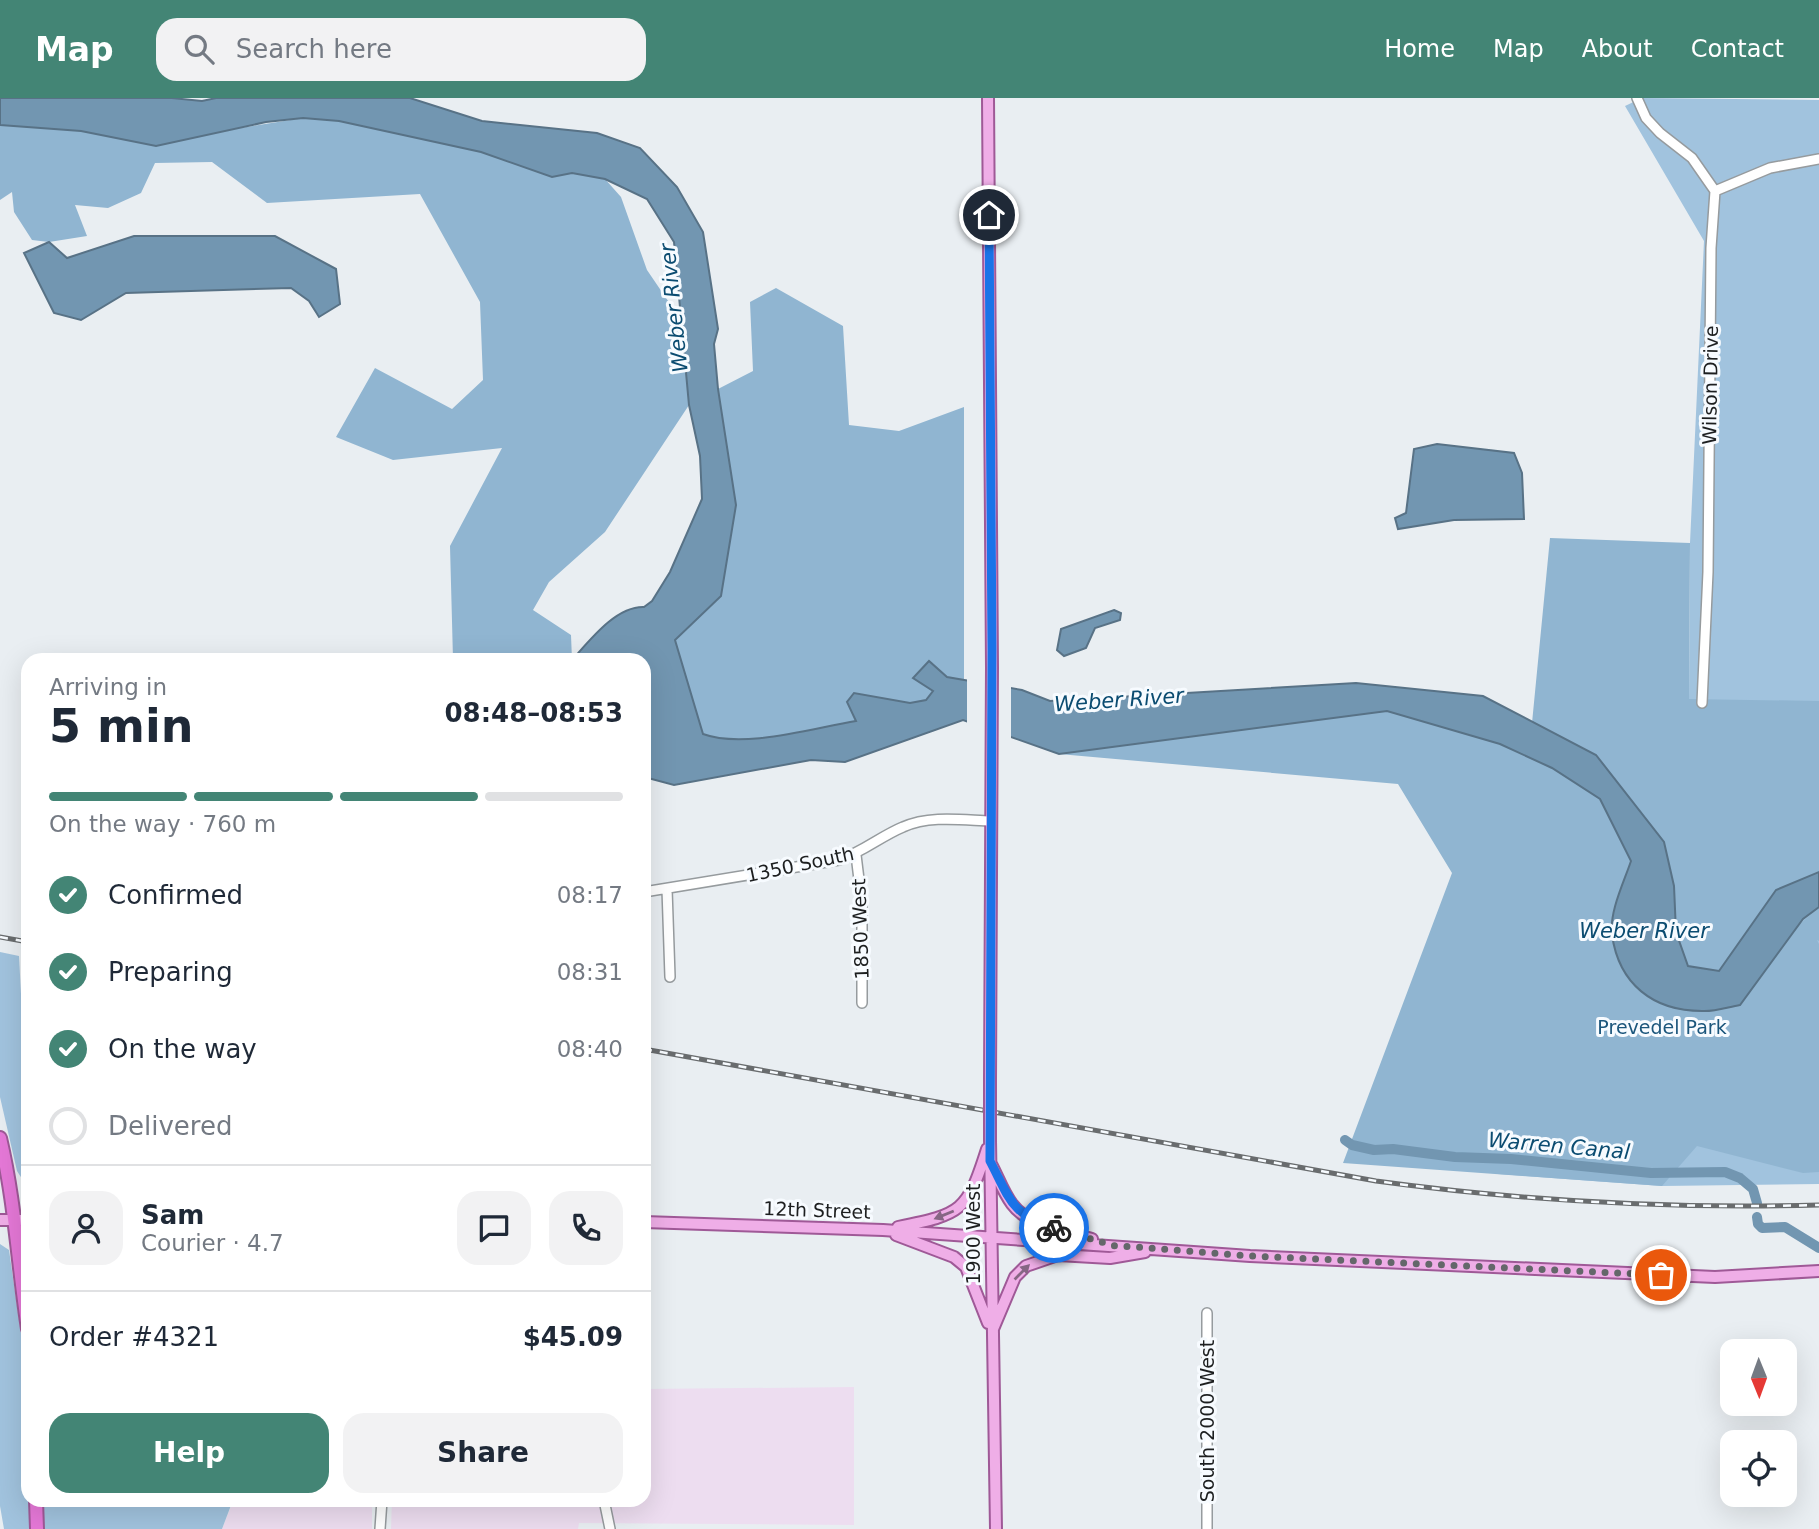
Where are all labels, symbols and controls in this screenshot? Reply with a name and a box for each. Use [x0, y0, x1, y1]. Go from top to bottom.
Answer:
search box [156, 18, 646, 81]
text: Map [35, 30, 114, 69]
icon: search [180, 30, 218, 68]
text: Search here [236, 34, 392, 64]
text: Home [1384, 35, 1455, 63]
text: Map [1493, 35, 1544, 63]
text: About [1582, 35, 1653, 63]
text: Contact [1691, 35, 1784, 63]
pin [959, 185, 1019, 245]
icon: home [970, 196, 1008, 234]
water label: Weber River [655, 241, 693, 374]
street label: Wilson Drive [1698, 325, 1722, 445]
text: Arriving in [49, 674, 167, 700]
water label: Weber River [1053, 683, 1186, 716]
text: 08:48–08:53 [444, 698, 623, 728]
text: 5 min [49, 699, 193, 753]
text: On the way · 760 m [49, 811, 276, 837]
street label: 1350 South [744, 842, 856, 886]
icon: check [49, 876, 87, 914]
street label: 1850 West [847, 878, 873, 980]
text: Confirmed [108, 880, 243, 910]
text: 08:17 [557, 882, 623, 908]
water label: Weber River [1579, 919, 1710, 943]
icon: check [49, 953, 87, 991]
text: Preparing [108, 957, 233, 987]
text: 08:31 [557, 959, 623, 985]
park label: Prevedel Park [1597, 1016, 1727, 1038]
icon: check [49, 1030, 87, 1068]
text: On the way [108, 1034, 257, 1064]
text: 08:40 [557, 1036, 623, 1062]
text: Delivered [108, 1111, 232, 1141]
water label: Warren Canal [1487, 1128, 1631, 1164]
street label: 1900 West [962, 1183, 984, 1285]
button: person [49, 1191, 123, 1265]
button: chat [457, 1191, 531, 1265]
button: phone [549, 1191, 623, 1265]
courier [1019, 1193, 1089, 1263]
street label: 12th Street [763, 1197, 871, 1223]
text: Sam [141, 1200, 204, 1230]
icon: bike [1035, 1209, 1073, 1247]
one-way arrow [933, 1210, 954, 1221]
text: Courier · 4.7 [141, 1230, 284, 1256]
pin [1631, 1245, 1691, 1305]
icon: bag [1642, 1256, 1680, 1294]
one-way arrow [1014, 1263, 1031, 1280]
text: Order #4321 [49, 1322, 219, 1352]
text: $45.09 [523, 1322, 623, 1352]
north arrow [1720, 1339, 1797, 1416]
map controls [1720, 1339, 1797, 1507]
street label: South 2000 West [1196, 1340, 1218, 1502]
button: Help [49, 1413, 329, 1493]
button: Share [343, 1413, 623, 1493]
button: locate [1720, 1430, 1797, 1507]

